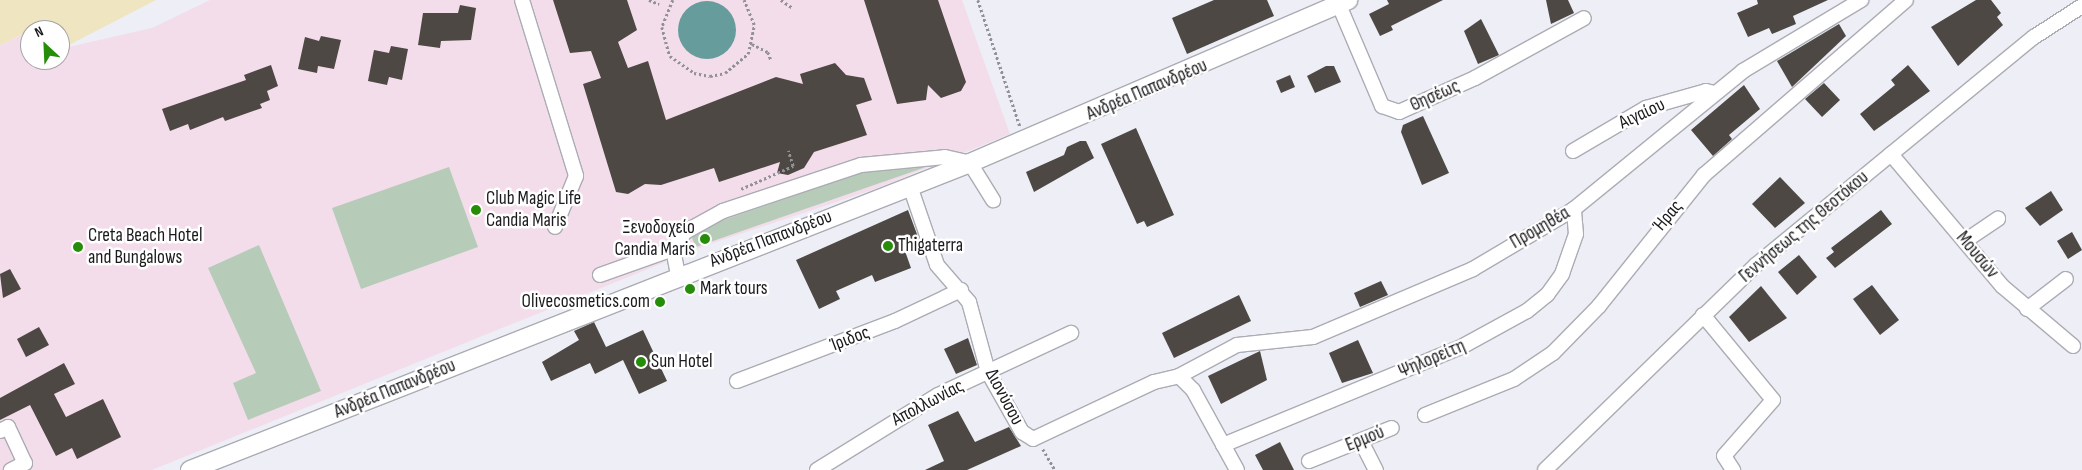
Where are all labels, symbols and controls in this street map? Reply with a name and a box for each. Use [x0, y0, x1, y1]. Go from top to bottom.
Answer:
north arrow [20, 20, 70, 70]
text: N [32, 23, 46, 41]
street label: Ανδρέα Παπανδρέου [1083, 54, 1211, 126]
street label: Θησέως [1407, 75, 1463, 117]
street label: Αιγαίου [1615, 93, 1669, 135]
street label: Γεννήσεως της Θεοτόκου [1735, 166, 1873, 288]
place label: Club Magic Life Candia Maris [486, 188, 581, 232]
street label: Ήρας [1648, 196, 1688, 236]
street label: Προμηθέα [1506, 202, 1574, 254]
marker: Club Magic Life Candia Maris [470, 204, 482, 216]
street label: Ανδρέα Παπανδρέου [707, 205, 835, 273]
place label: Ξενοδοχείο Candia Maris [614, 217, 695, 261]
place label: Creta Beach Hotel and Bungalows [88, 225, 202, 269]
street label: Μουσών [1951, 227, 2003, 283]
marker: Ξενοδοχείο Candia Maris [699, 233, 711, 245]
place label: Thigaterra [898, 235, 963, 257]
marker: Thigaterra [882, 240, 894, 252]
marker: Creta Beach Hotel and Bungalows [72, 241, 84, 253]
place label: Mark tours [700, 278, 768, 300]
marker: Mark tours [684, 283, 696, 295]
place label: Olivecosmetics.com [522, 291, 650, 313]
marker: Olivecosmetics.com [654, 296, 666, 308]
street label: Ίριδος [827, 321, 873, 357]
street label: Ψηλορείτη [1395, 335, 1469, 383]
place label: Sun Hotel [651, 351, 713, 373]
street label: Ανδρέα Παπανδρέου [331, 354, 459, 424]
marker: Sun Hotel [635, 356, 647, 368]
street label: Διονύσου [980, 365, 1028, 429]
street label: Απολλωνίας [888, 375, 968, 431]
street label: Ερμού [1342, 421, 1388, 457]

